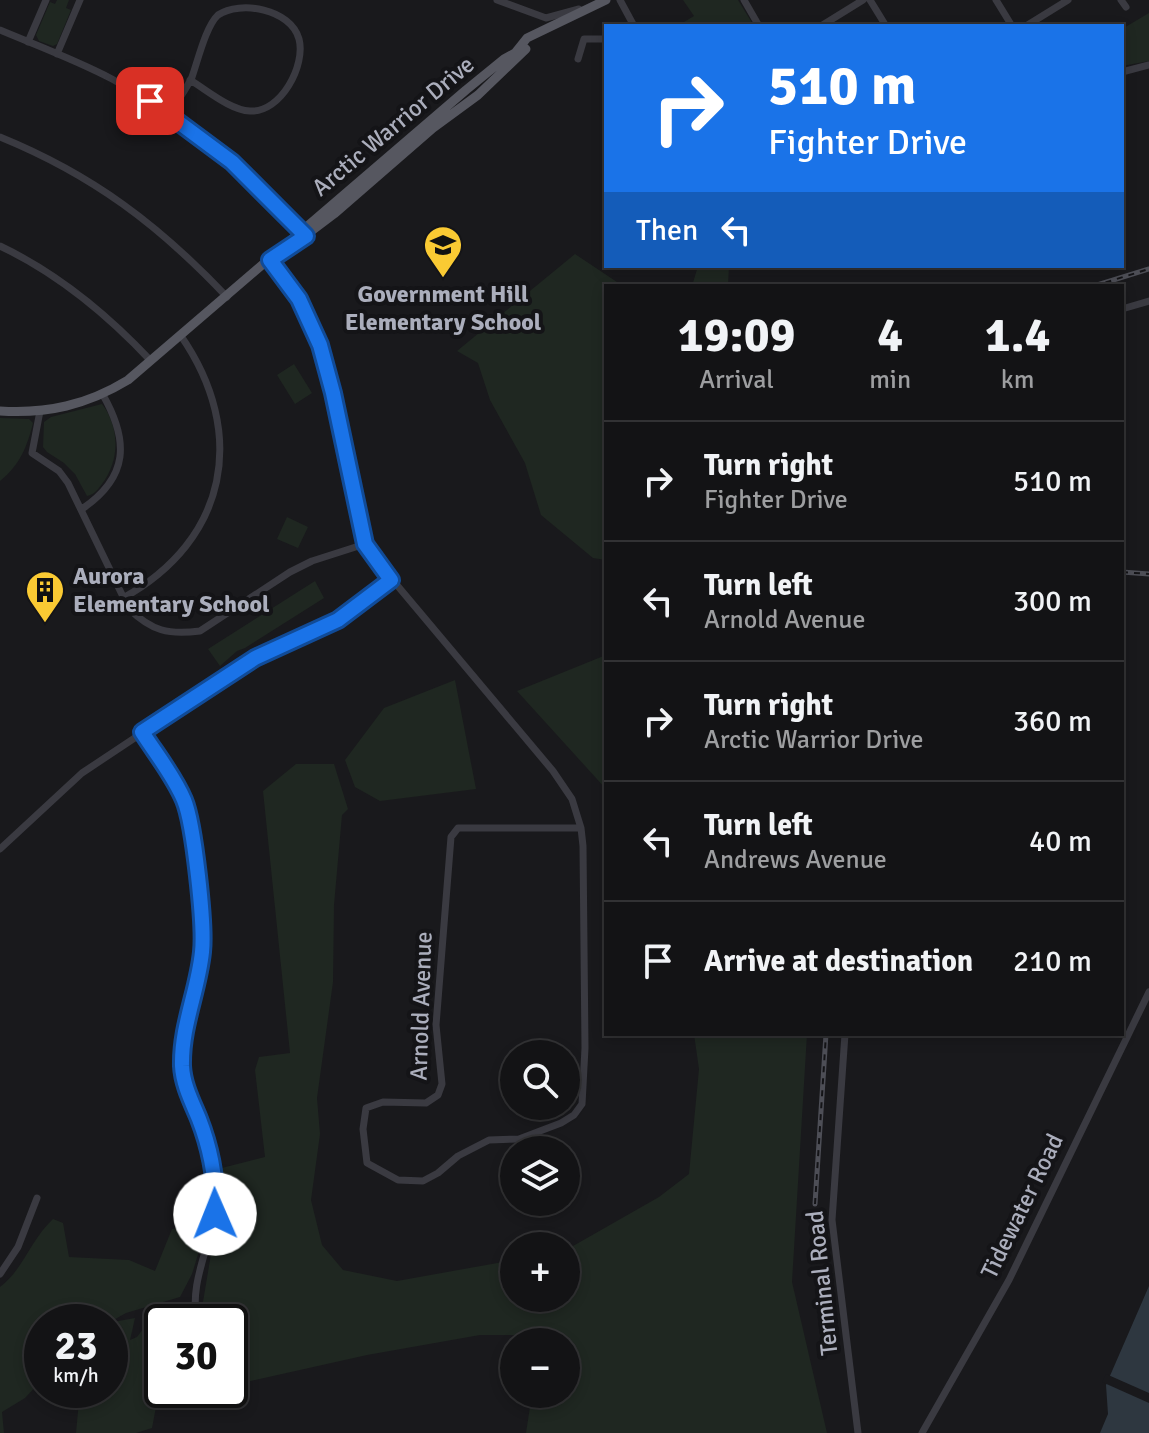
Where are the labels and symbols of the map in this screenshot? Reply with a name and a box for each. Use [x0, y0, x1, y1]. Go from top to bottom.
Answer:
street label: Arctic Warrior Drive [306, 49, 480, 203]
pin [116, 67, 184, 135]
school or university icon: Government Hill Elementary School [422, 224, 464, 279]
place label: Government Hill Elementary School [345, 279, 542, 337]
place label: Aurora Elementary School [73, 561, 270, 619]
building icon: Aurora Elementary School [24, 569, 66, 624]
street label: Arnold Avenue [403, 931, 439, 1081]
street label: Tidewater Road [974, 1129, 1070, 1283]
position arrow [173, 1172, 257, 1256]
street label: Terminal Road [799, 1209, 845, 1357]
speed limit sign: 30 [144, 1304, 248, 1408]

